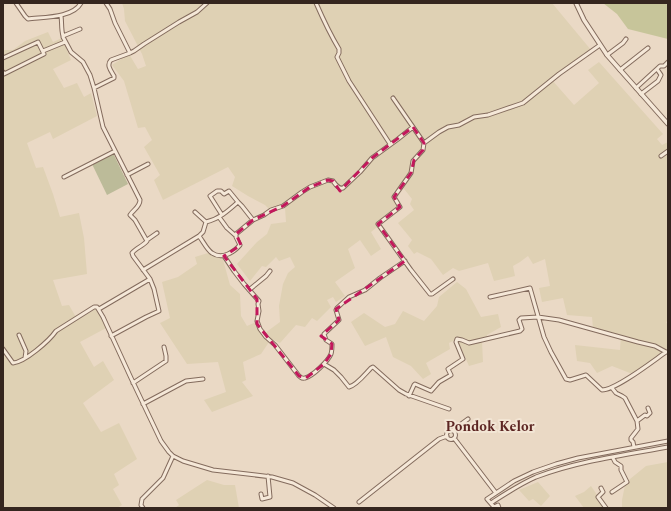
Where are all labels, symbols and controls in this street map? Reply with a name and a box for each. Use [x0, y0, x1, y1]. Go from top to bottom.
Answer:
district label: Pondok Kelor [445, 416, 535, 437]

